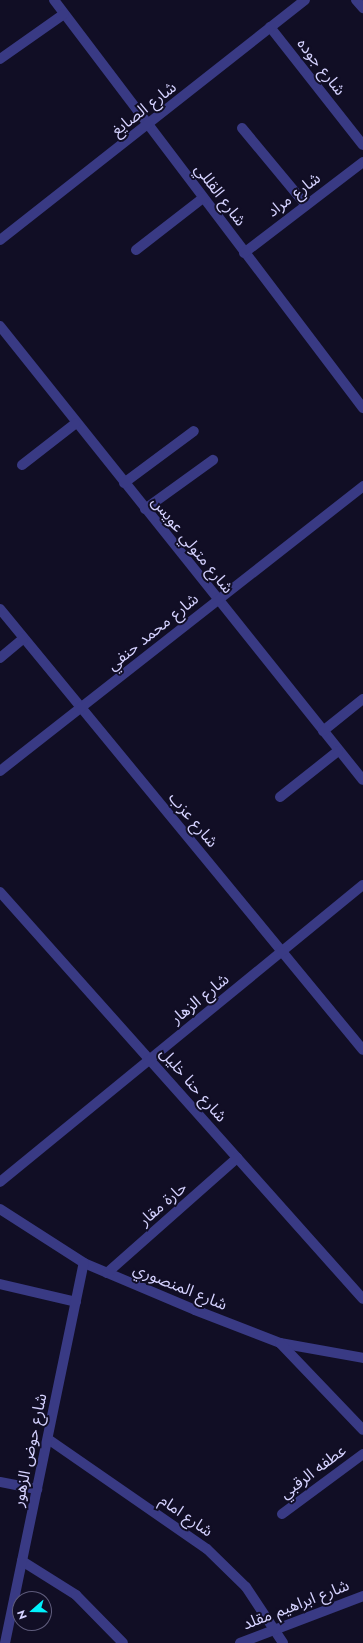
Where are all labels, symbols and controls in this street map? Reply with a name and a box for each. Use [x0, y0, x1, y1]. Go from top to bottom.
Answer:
street label: شارع جوده [293, 35, 349, 99]
street label: شارع الصايغ [108, 78, 180, 140]
street label: شارع القللي [190, 160, 250, 230]
street label: شارع مراد [264, 169, 324, 221]
street label: شارع متولي عويس [147, 493, 237, 597]
street label: شارع محمد حنفي [104, 589, 202, 675]
street label: شارع عزب [164, 788, 222, 852]
street label: شارع الزهار [167, 970, 233, 1028]
street label: شارع حنا خليل [156, 1044, 230, 1126]
street label: حارة مقار [135, 1178, 191, 1230]
street label: شارع المنصوري [130, 1259, 230, 1315]
street label: شارع حوض الزهور [9, 1392, 51, 1508]
street label: عطفه الرقبي [276, 1441, 350, 1503]
street label: شارع امام [156, 1491, 216, 1541]
street label: شارع ابراهيم مقلد [240, 1576, 352, 1634]
north arrow [12, 1591, 52, 1631]
text: N [13, 1608, 31, 1622]

